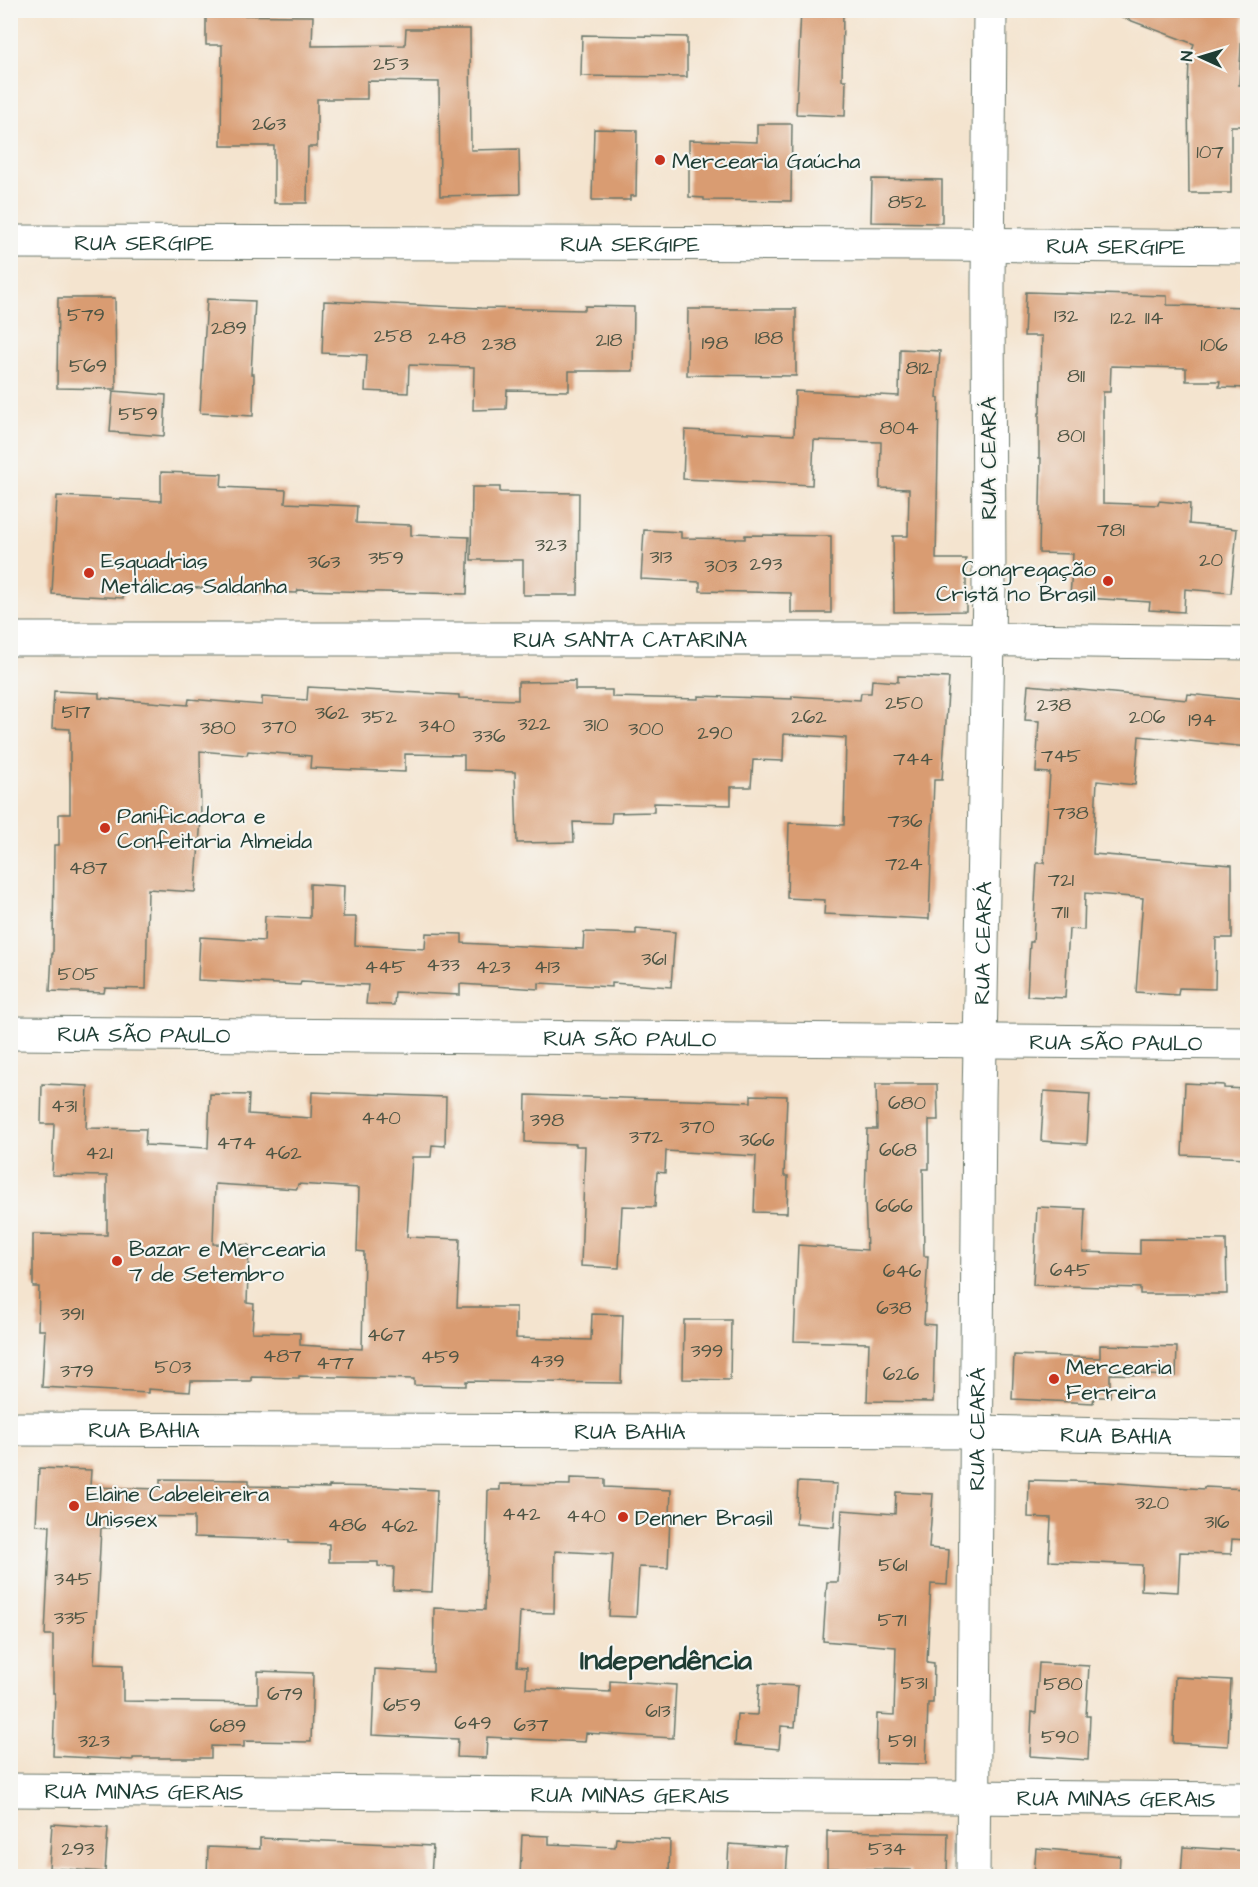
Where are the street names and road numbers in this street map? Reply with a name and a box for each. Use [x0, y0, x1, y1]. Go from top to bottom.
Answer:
street label: RUA SERGIPE [74, 228, 214, 259]
street label: RUA SERGIPE [560, 229, 700, 260]
street label: RUA SERGIPE [1046, 231, 1186, 263]
street label: RUA CEARÁ [974, 396, 1005, 520]
street label: RUA SANTA CATARINA [513, 625, 747, 656]
street label: RUA CEARÁ [967, 881, 1000, 1005]
street label: RUA SÃO PAULO [57, 1019, 231, 1052]
street label: RUA SÃO PAULO [543, 1023, 717, 1056]
street label: RUA SÃO PAULO [1029, 1027, 1203, 1060]
street label: RUA CEARÁ [962, 1367, 994, 1491]
street label: RUA BAHIA [88, 1415, 200, 1447]
street label: RUA BAHIA [574, 1417, 686, 1448]
street label: RUA BAHIA [1060, 1420, 1172, 1453]
street label: RUA MINAS GERAIS [44, 1776, 244, 1809]
street label: RUA MINAS GERAIS [530, 1780, 730, 1812]
street label: RUA MINAS GERAIS [1016, 1783, 1216, 1816]

